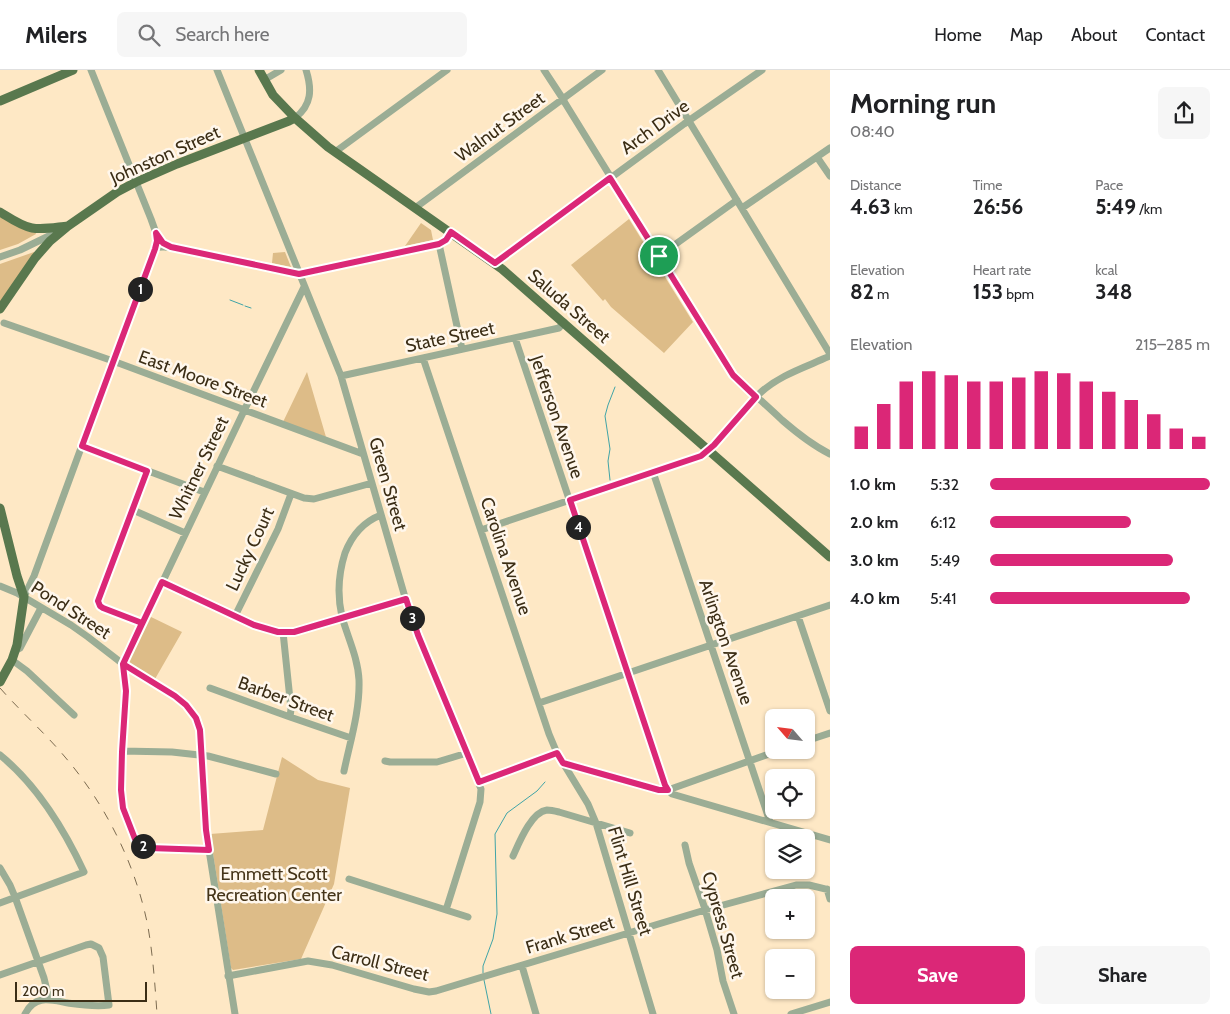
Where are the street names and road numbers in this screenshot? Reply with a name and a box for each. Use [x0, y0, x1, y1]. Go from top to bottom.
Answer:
street label: Walnut Street [451, 87, 549, 167]
street label: Arch Drive [617, 95, 693, 159]
street label: Johnston Street [106, 121, 223, 189]
street label: Saluda Street [523, 264, 615, 348]
street label: State Street [404, 317, 496, 357]
street label: East Moore Street [136, 346, 270, 412]
street label: Jefferson Avenue [525, 352, 588, 481]
street label: Whitner Street [165, 413, 233, 523]
street label: Green Street [364, 435, 412, 533]
street label: Carolina Avenue [476, 494, 536, 618]
street label: Lucky Court [221, 504, 279, 594]
street label: Pond Street [27, 576, 115, 644]
street label: Arlington Avenue [694, 577, 758, 707]
street label: Barber Street [235, 672, 337, 726]
street label: Flint Hill Street [603, 824, 657, 938]
street label: Cypress Street [697, 869, 749, 981]
street label: Frank Street [523, 911, 617, 959]
street label: Carroll Street [329, 940, 431, 986]

